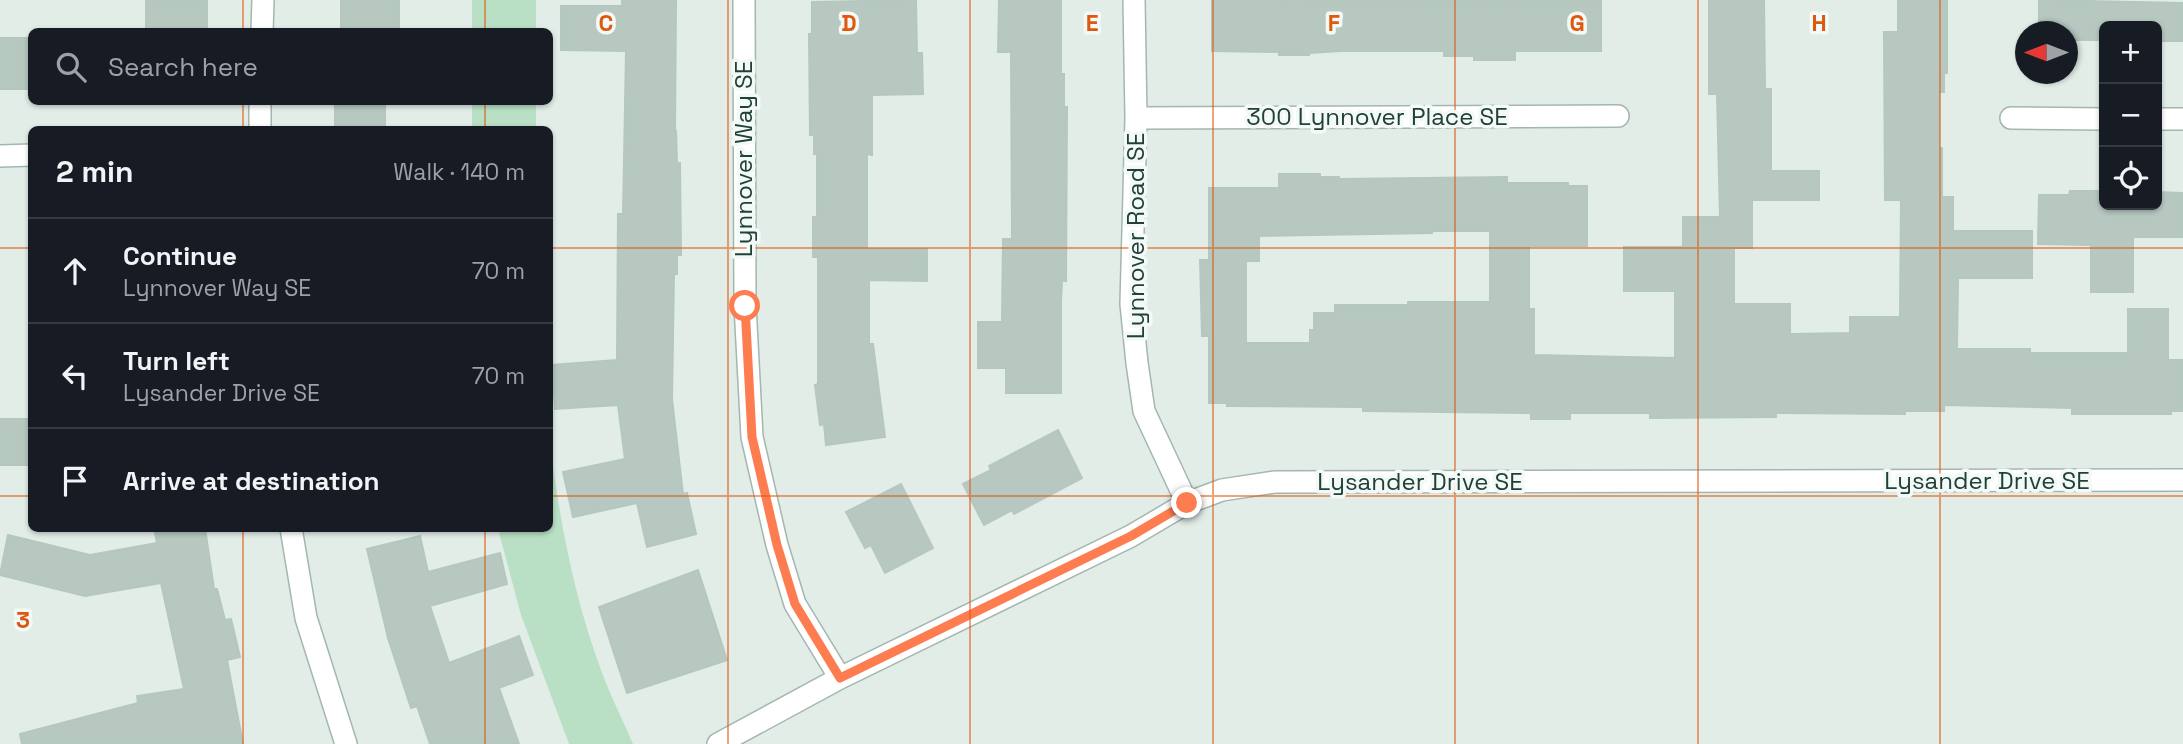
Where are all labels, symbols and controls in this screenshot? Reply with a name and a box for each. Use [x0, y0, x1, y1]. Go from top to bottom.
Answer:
text: C [599, 8, 613, 38]
text: D [841, 8, 857, 38]
text: E [1086, 8, 1098, 38]
text: F [1328, 8, 1340, 38]
text: G [1569, 8, 1585, 38]
text: H [1811, 8, 1827, 38]
north arrow [2015, 21, 2078, 84]
map controls [2099, 21, 2162, 210]
button: + [2099, 21, 2162, 84]
search box [28, 28, 553, 105]
icon: search [52, 48, 90, 86]
text: Search here [108, 50, 258, 84]
street label: Lynnover Way SE [728, 61, 759, 257]
button: − [2099, 84, 2162, 147]
street label: 300 Lynnover Place SE [1246, 101, 1508, 132]
street label: Lynnover Road SE [1120, 133, 1151, 339]
button: locate [2099, 147, 2162, 210]
text: 2 min [56, 152, 134, 191]
text: Walk · 140 m [393, 157, 525, 187]
text: Continue [123, 239, 237, 273]
icon: ahead [56, 252, 94, 290]
text: 70 m [472, 256, 525, 286]
text: Lynnover Way SE [123, 273, 311, 303]
route start [729, 290, 760, 321]
text: Turn left [123, 344, 230, 378]
icon: left [56, 357, 94, 395]
text: 70 m [472, 361, 525, 391]
text: Lysander Drive SE [123, 378, 320, 408]
icon: arrive [56, 462, 94, 500]
text: Arrive at destination [123, 464, 380, 498]
street label: Lysander Drive SE [1884, 465, 2090, 496]
street label: Lysander Drive SE [1317, 466, 1523, 497]
route end [1171, 487, 1202, 518]
text: 3 [16, 605, 30, 635]

